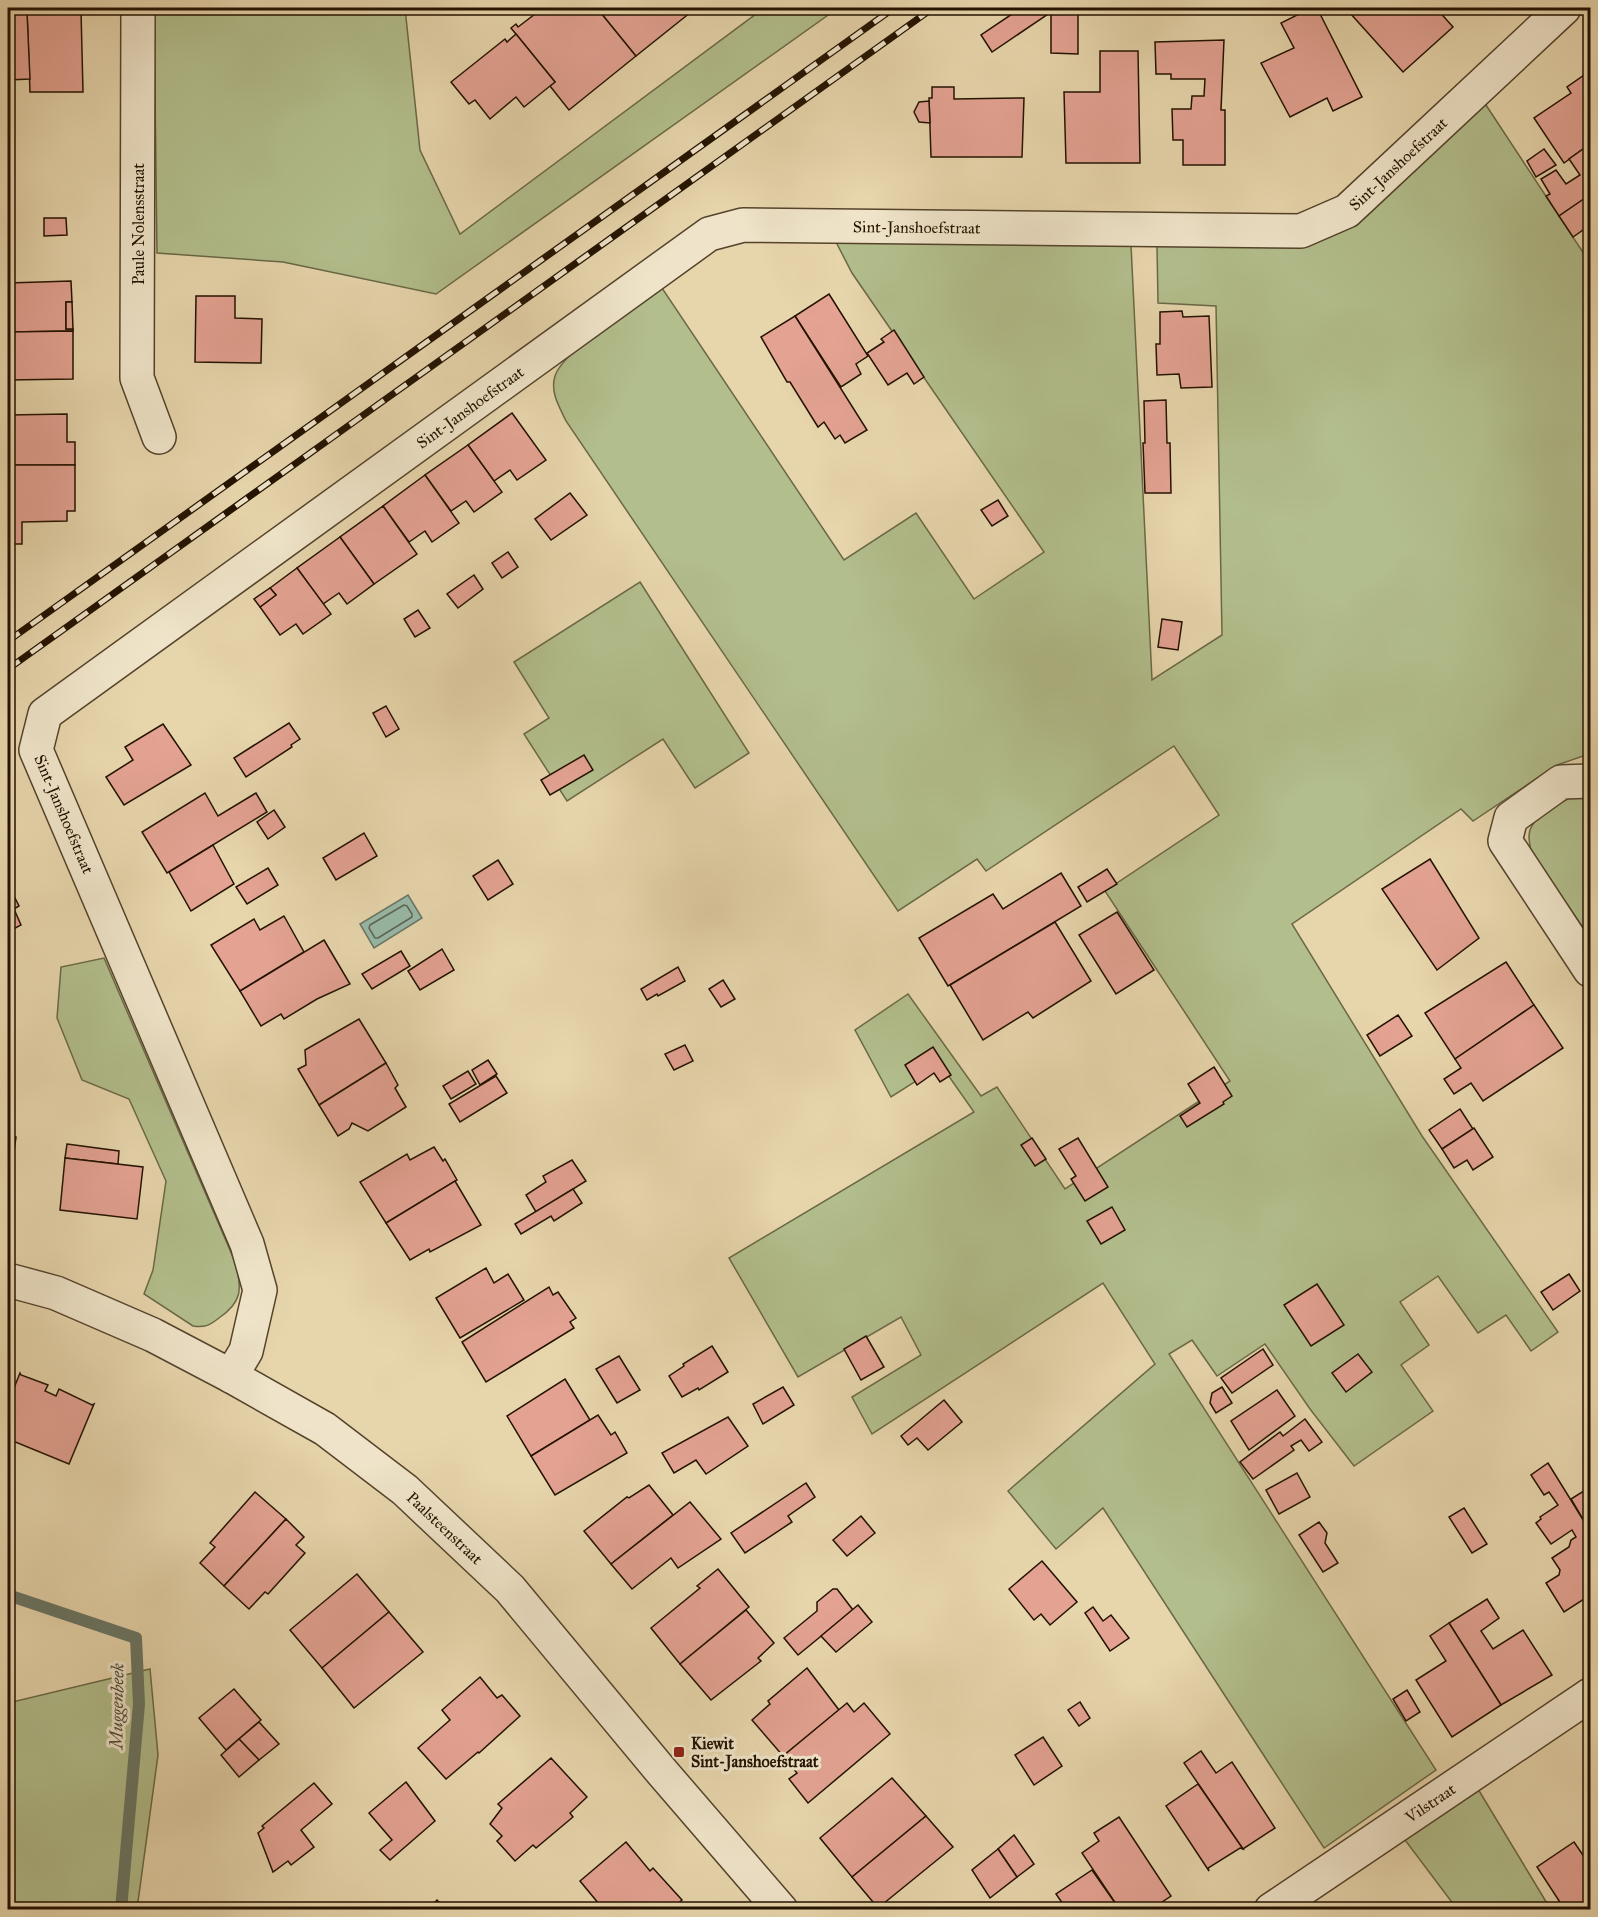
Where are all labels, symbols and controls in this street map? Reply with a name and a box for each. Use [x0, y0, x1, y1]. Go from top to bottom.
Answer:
street label: Sint-Janshoefstraat [1345, 113, 1451, 214]
street label: Paule Nolensstraat [129, 163, 148, 285]
street label: Sint-Janshoefstraat [853, 217, 981, 237]
street label: Sint-Janshoefstraat [413, 362, 527, 452]
street label: Sint-Janshoefstraat [29, 752, 98, 877]
street label: Paalsteenstraat [403, 1488, 487, 1568]
water label: Muggenbeek [105, 1663, 129, 1751]
place label: Kiewit Sint-Janshoefstraat [691, 1734, 819, 1772]
marker: Kiewit Sint-Janshoefstraat [672, 1745, 686, 1759]
street label: Vilstraat [1401, 1779, 1459, 1827]

